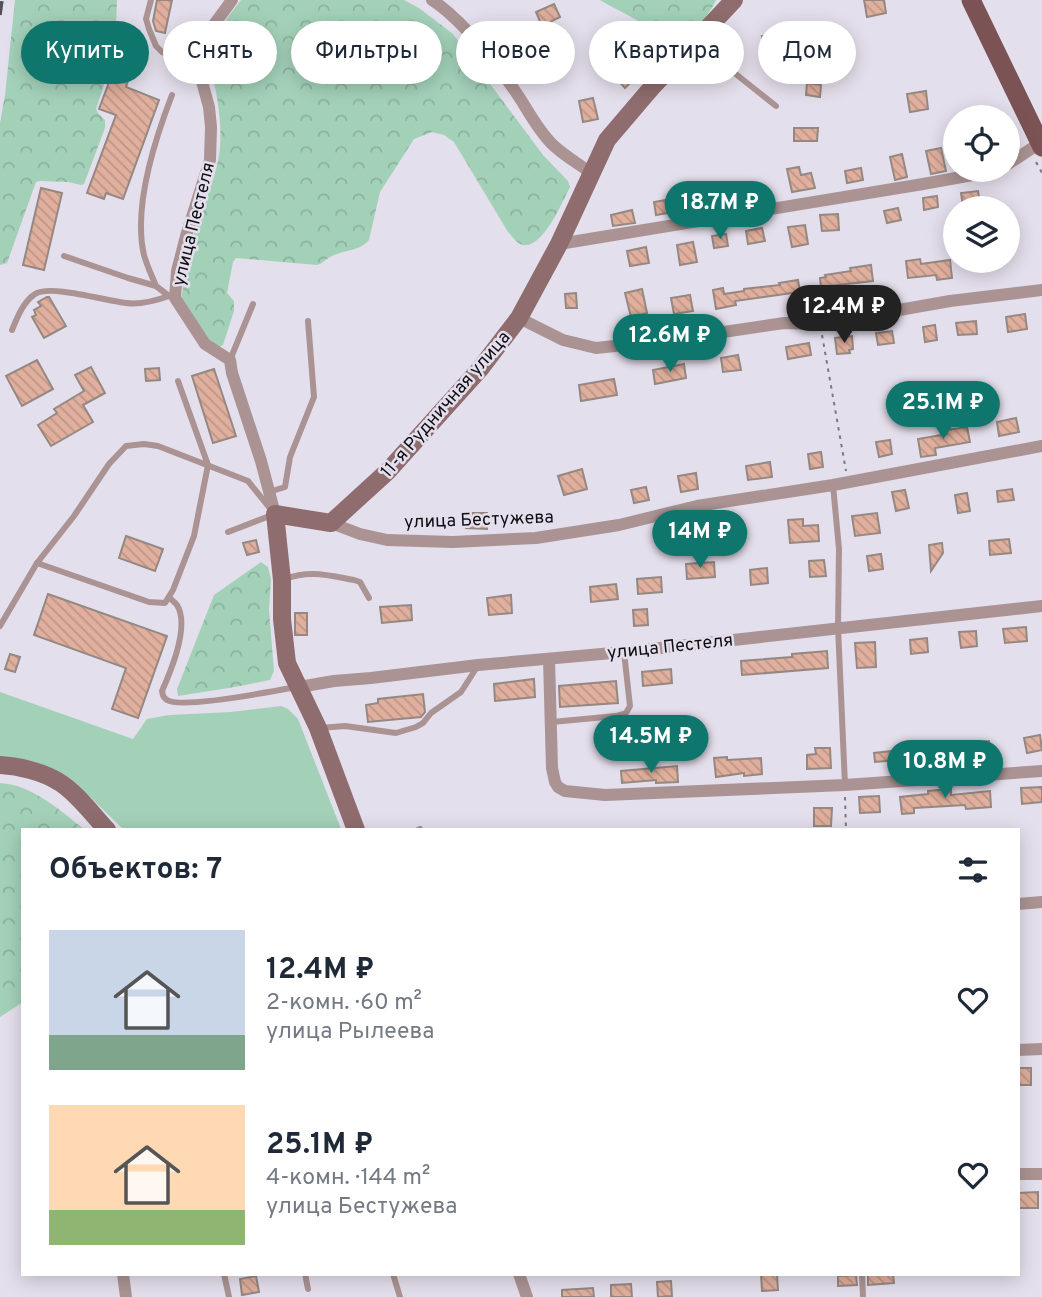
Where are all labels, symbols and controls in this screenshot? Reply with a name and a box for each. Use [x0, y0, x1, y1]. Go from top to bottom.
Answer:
chip: Купить [21, 21, 149, 84]
chip: Снять [163, 21, 277, 84]
chip: Фильтры [291, 21, 442, 84]
chip: Новое [456, 21, 575, 84]
chip: Квартира [589, 21, 744, 84]
chip: Дом [758, 21, 856, 84]
map controls [943, 105, 1020, 273]
button: locate [943, 105, 1020, 182]
street label: улица Пестеля [168, 160, 221, 289]
pin: 18.7M ₽ [655, 182, 785, 241]
text: 18.7M ₽ [681, 189, 759, 218]
button: layers [943, 196, 1020, 273]
pin: 12.4M ₽ [779, 286, 909, 345]
text: 12.4M ₽ [802, 293, 886, 322]
pin: 12.6M ₽ [605, 314, 735, 374]
text: 12.6M ₽ [629, 322, 711, 351]
street label: 11-я Рудничная улица [376, 327, 516, 483]
pin: 25.1M ₽ [878, 382, 1008, 441]
text: 25.1M ₽ [902, 389, 984, 418]
street label: улица Бестужева [404, 506, 554, 535]
pin: 14M ₽ [651, 510, 749, 570]
text: 14M ₽ [668, 518, 732, 547]
street label: улица Пестеля [606, 629, 734, 666]
pin: 14.5M ₽ [586, 716, 716, 775]
text: 14.5M ₽ [609, 723, 693, 752]
pin: 10.8M ₽ [880, 740, 1010, 800]
text: 10.8M ₽ [903, 748, 987, 777]
icon: filters [954, 851, 992, 889]
text: Объектов: 7 [49, 852, 222, 889]
text: 12.4M ₽ [266, 952, 374, 989]
icon: home [105, 958, 189, 1042]
icon: heart [954, 981, 992, 1019]
text: 2-комн. · 60 m² [266, 989, 422, 1018]
text: улица Рылеева [266, 1018, 434, 1047]
text: 25.1M ₽ [266, 1127, 373, 1164]
icon: home [105, 1133, 189, 1217]
icon: heart [954, 1156, 992, 1194]
text: 4-комн. · 144 m² [266, 1164, 430, 1193]
text: улица Бестужева [266, 1193, 457, 1222]

